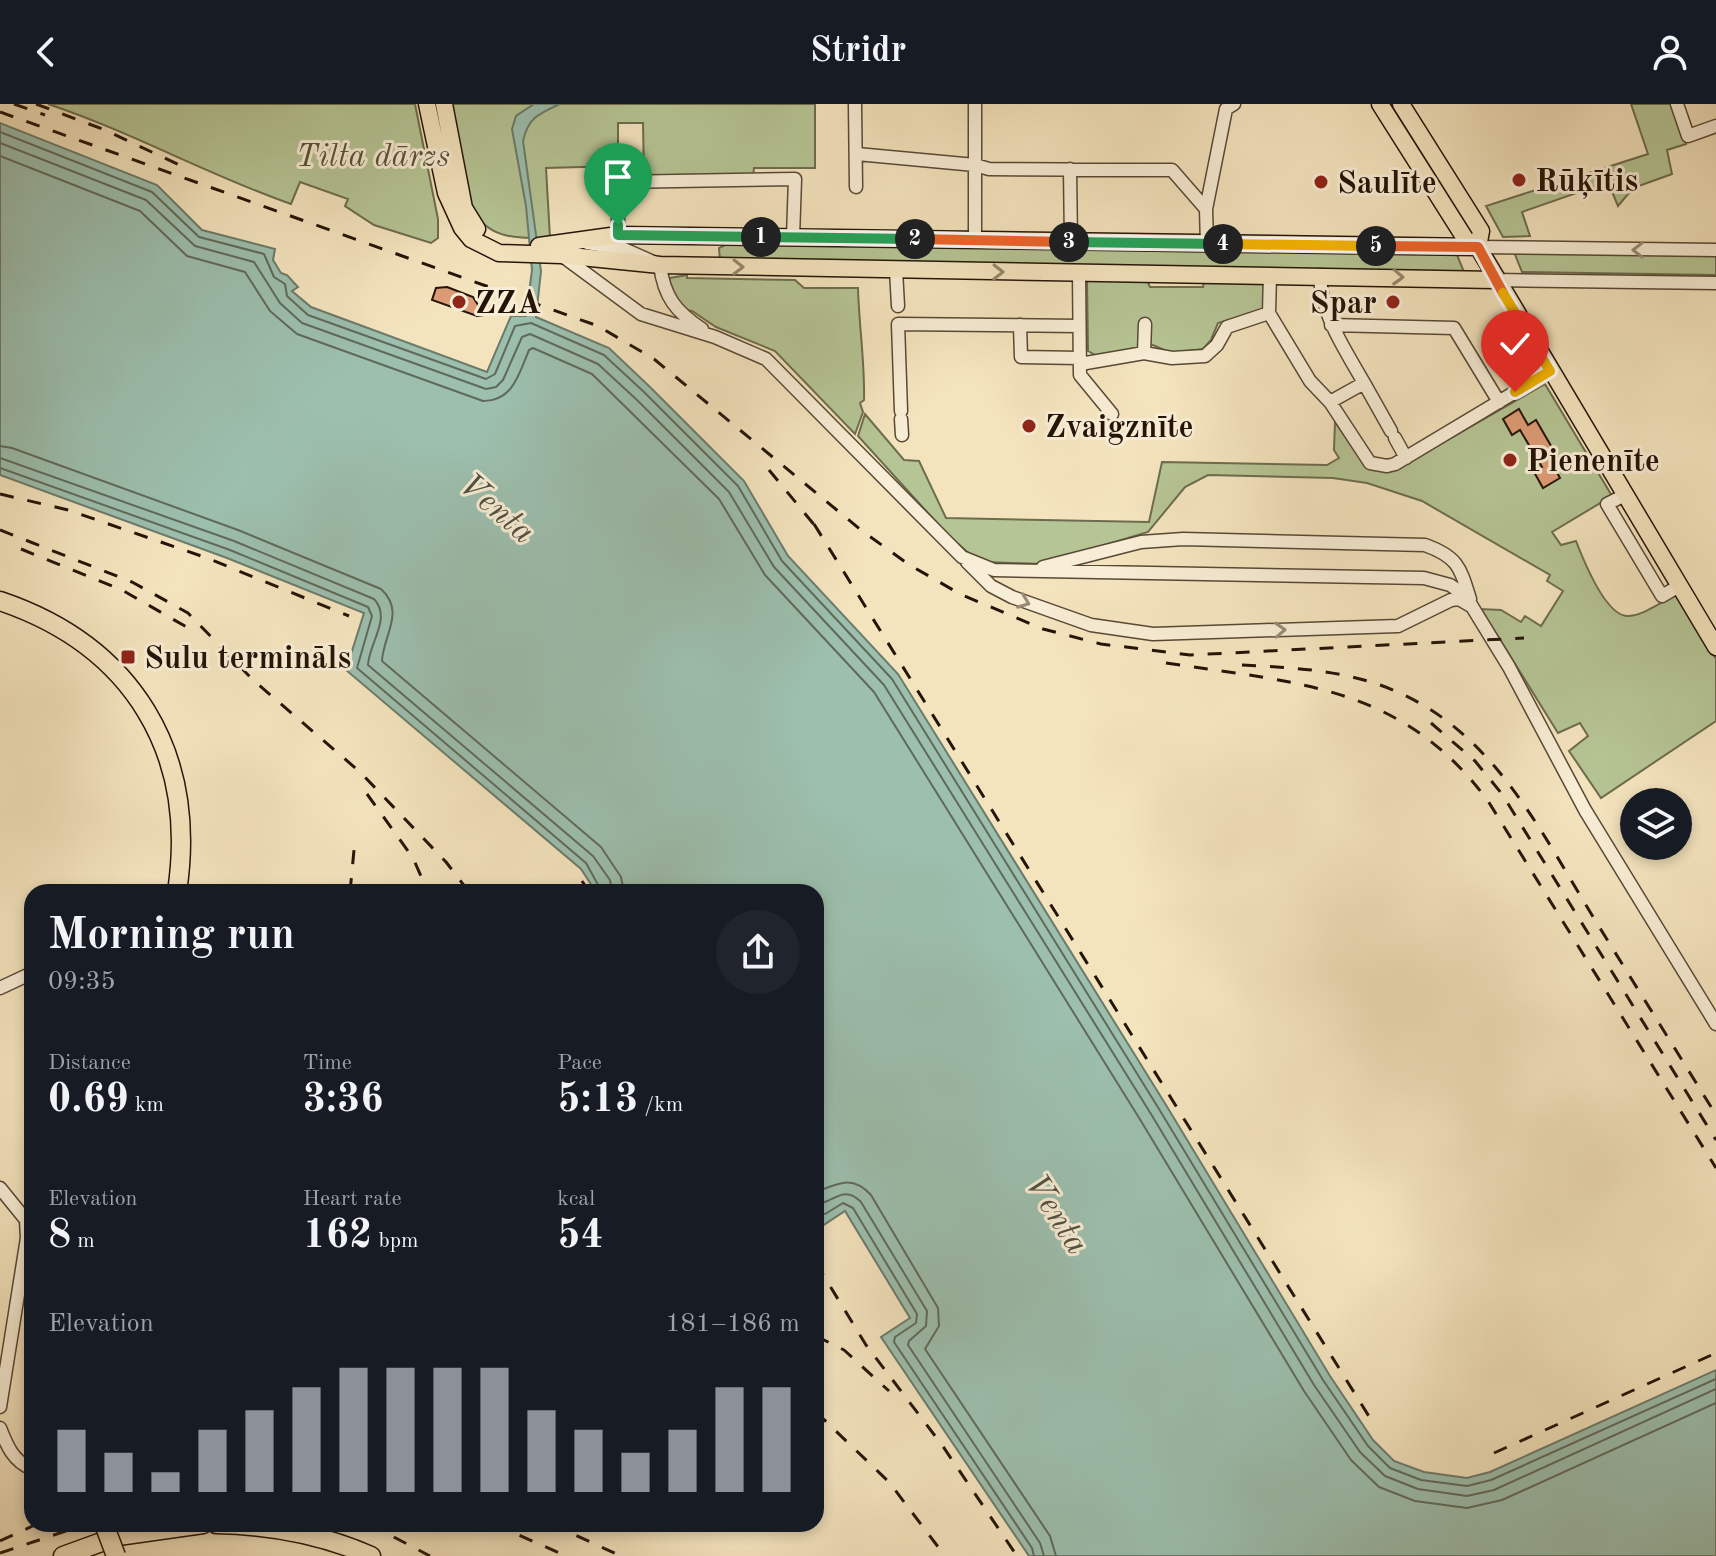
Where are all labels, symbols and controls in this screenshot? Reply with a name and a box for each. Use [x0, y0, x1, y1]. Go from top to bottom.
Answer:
icon: back [24, 30, 68, 74]
icon: person [1648, 30, 1692, 74]
text: Stridr [810, 34, 906, 70]
park label: Tilta dārzs [296, 142, 450, 174]
pin [584, 143, 652, 225]
icon: arrive [596, 155, 640, 199]
place label: Rūķītis [1535, 167, 1638, 199]
place label: Saulīte [1337, 169, 1437, 201]
marker: Rūķītis [1510, 171, 1528, 189]
marker: Saulīte [1312, 173, 1330, 191]
pin: 1 [741, 217, 781, 257]
pin: 2 [895, 219, 935, 259]
pin: 3 [1049, 222, 1089, 262]
pin: 4 [1203, 224, 1243, 264]
text: 1 [755, 226, 767, 248]
pin: 5 [1356, 226, 1396, 266]
text: 2 [909, 228, 921, 250]
text: 3 [1063, 231, 1075, 253]
text: 4 [1217, 233, 1229, 255]
text: 5 [1370, 235, 1382, 257]
one-way arrow [1631, 241, 1644, 258]
one-way arrow [732, 258, 745, 276]
one-way arrow [992, 263, 1005, 280]
one-way arrow [1392, 269, 1405, 286]
place label: ZZA [475, 289, 541, 321]
place label: Spar [1310, 289, 1377, 321]
marker: ZZA [450, 293, 468, 311]
marker: Spar [1384, 293, 1402, 311]
pin [1481, 310, 1549, 392]
icon: check [1493, 322, 1537, 366]
place label: Zvaigznīte [1045, 413, 1194, 445]
marker: Zvaigznīte [1020, 417, 1038, 435]
place label: Pienenīte [1526, 447, 1660, 479]
marker: Pienenīte [1501, 451, 1519, 469]
water label: Venta [452, 468, 540, 551]
one-way arrow [1016, 592, 1030, 609]
one-way arrow [1274, 621, 1287, 638]
place label: Sulu termināls [144, 644, 351, 676]
marker: Sulu termināls [119, 648, 137, 666]
map controls [1620, 788, 1692, 860]
button: layers [1620, 788, 1692, 860]
button: share [716, 910, 800, 994]
text: Morning run [48, 914, 295, 958]
text: 09:35 [48, 969, 116, 995]
text: Distance [48, 1052, 131, 1074]
text: Time [303, 1052, 352, 1074]
text: Pace [557, 1052, 602, 1074]
text: 0.69 [48, 1081, 129, 1121]
text: 3:36 [303, 1081, 383, 1121]
text: 5:13 [557, 1081, 638, 1121]
text: km [129, 1094, 164, 1116]
text: /km [638, 1094, 683, 1116]
water label: Venta [1017, 1168, 1094, 1261]
text: Elevation [48, 1188, 138, 1210]
text: Heart rate [303, 1188, 402, 1210]
text: kcal [557, 1188, 595, 1210]
text: 8 [48, 1217, 71, 1257]
text: 162 [303, 1217, 372, 1257]
text: 54 [557, 1217, 604, 1257]
text: m [71, 1230, 95, 1252]
text: bpm [372, 1230, 419, 1252]
text: Elevation [48, 1311, 154, 1337]
text: 181–186 m [665, 1311, 800, 1337]

